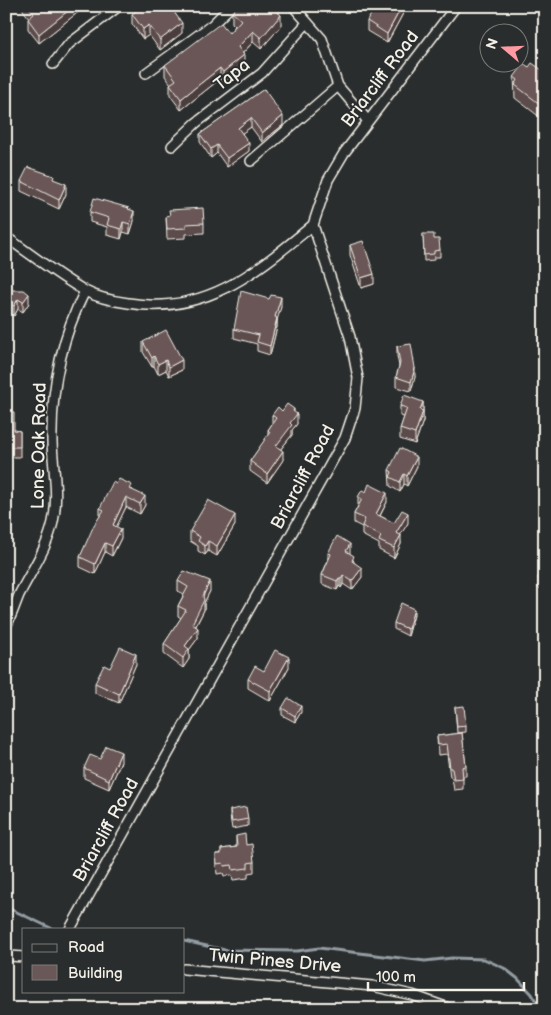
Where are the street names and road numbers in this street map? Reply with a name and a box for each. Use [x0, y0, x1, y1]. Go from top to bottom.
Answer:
street label: Briarcliff Road [337, 27, 423, 131]
street label: Tapa [210, 54, 254, 96]
street label: Lone Oak Road [27, 383, 51, 509]
street label: Briarcliff Road [267, 421, 339, 533]
street label: Briarcliff Road [69, 774, 143, 886]
street label: Twin Pines Drive [208, 945, 342, 977]

